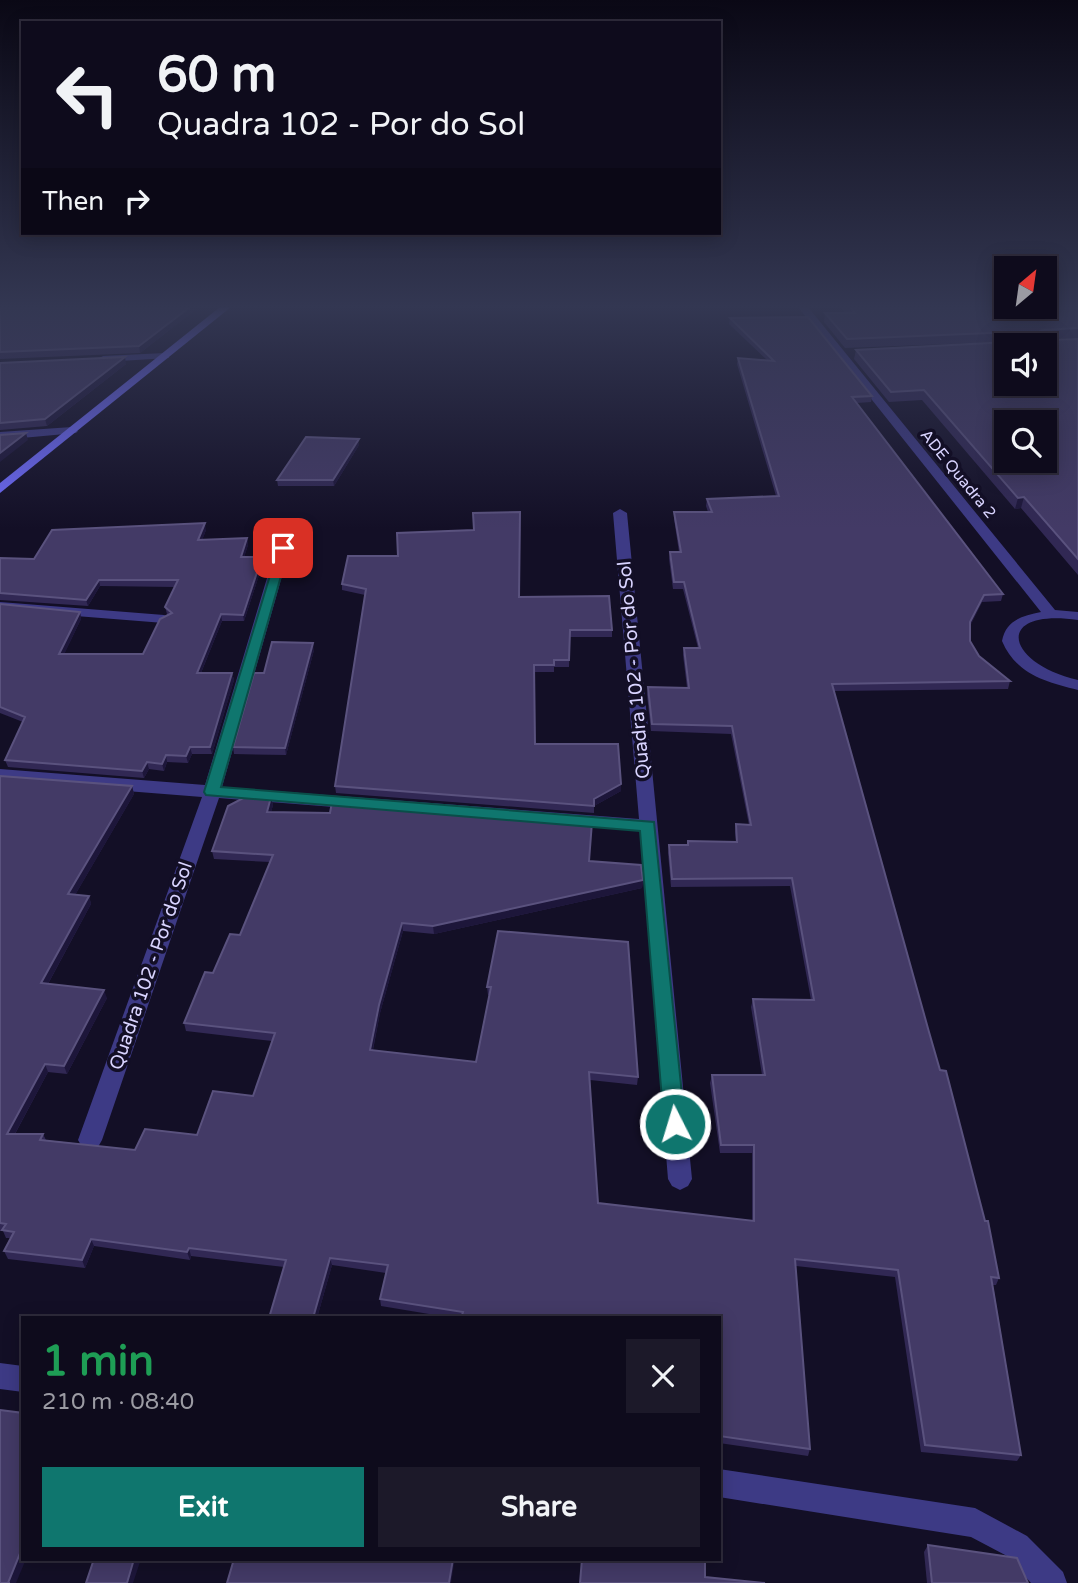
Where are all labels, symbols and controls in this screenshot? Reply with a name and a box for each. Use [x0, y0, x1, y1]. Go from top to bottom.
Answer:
text: 60 m [157, 46, 276, 105]
icon: left [42, 49, 133, 140]
text: Quadra 102 - Por do Sol [157, 106, 525, 144]
icon: right [118, 182, 156, 220]
text: Then [42, 186, 104, 217]
north arrow [994, 256, 1057, 318]
map controls [994, 256, 1057, 473]
button: sound [994, 333, 1057, 396]
button: search [994, 410, 1057, 473]
street label: ADE Quadra 2 [916, 425, 1000, 523]
pin [253, 518, 313, 578]
icon: arrive [264, 529, 302, 567]
street label: Quadra 102 - Por do Sol [614, 560, 654, 780]
street label: Quadra 102 - Por do Sol [105, 859, 197, 1073]
position arrow [638, 1087, 712, 1161]
text: 1 min [42, 1336, 154, 1387]
button: close [626, 1339, 700, 1413]
text: 210 m · 08:40 [42, 1388, 194, 1416]
button: Exit [42, 1467, 364, 1547]
button: Share [378, 1467, 700, 1547]

